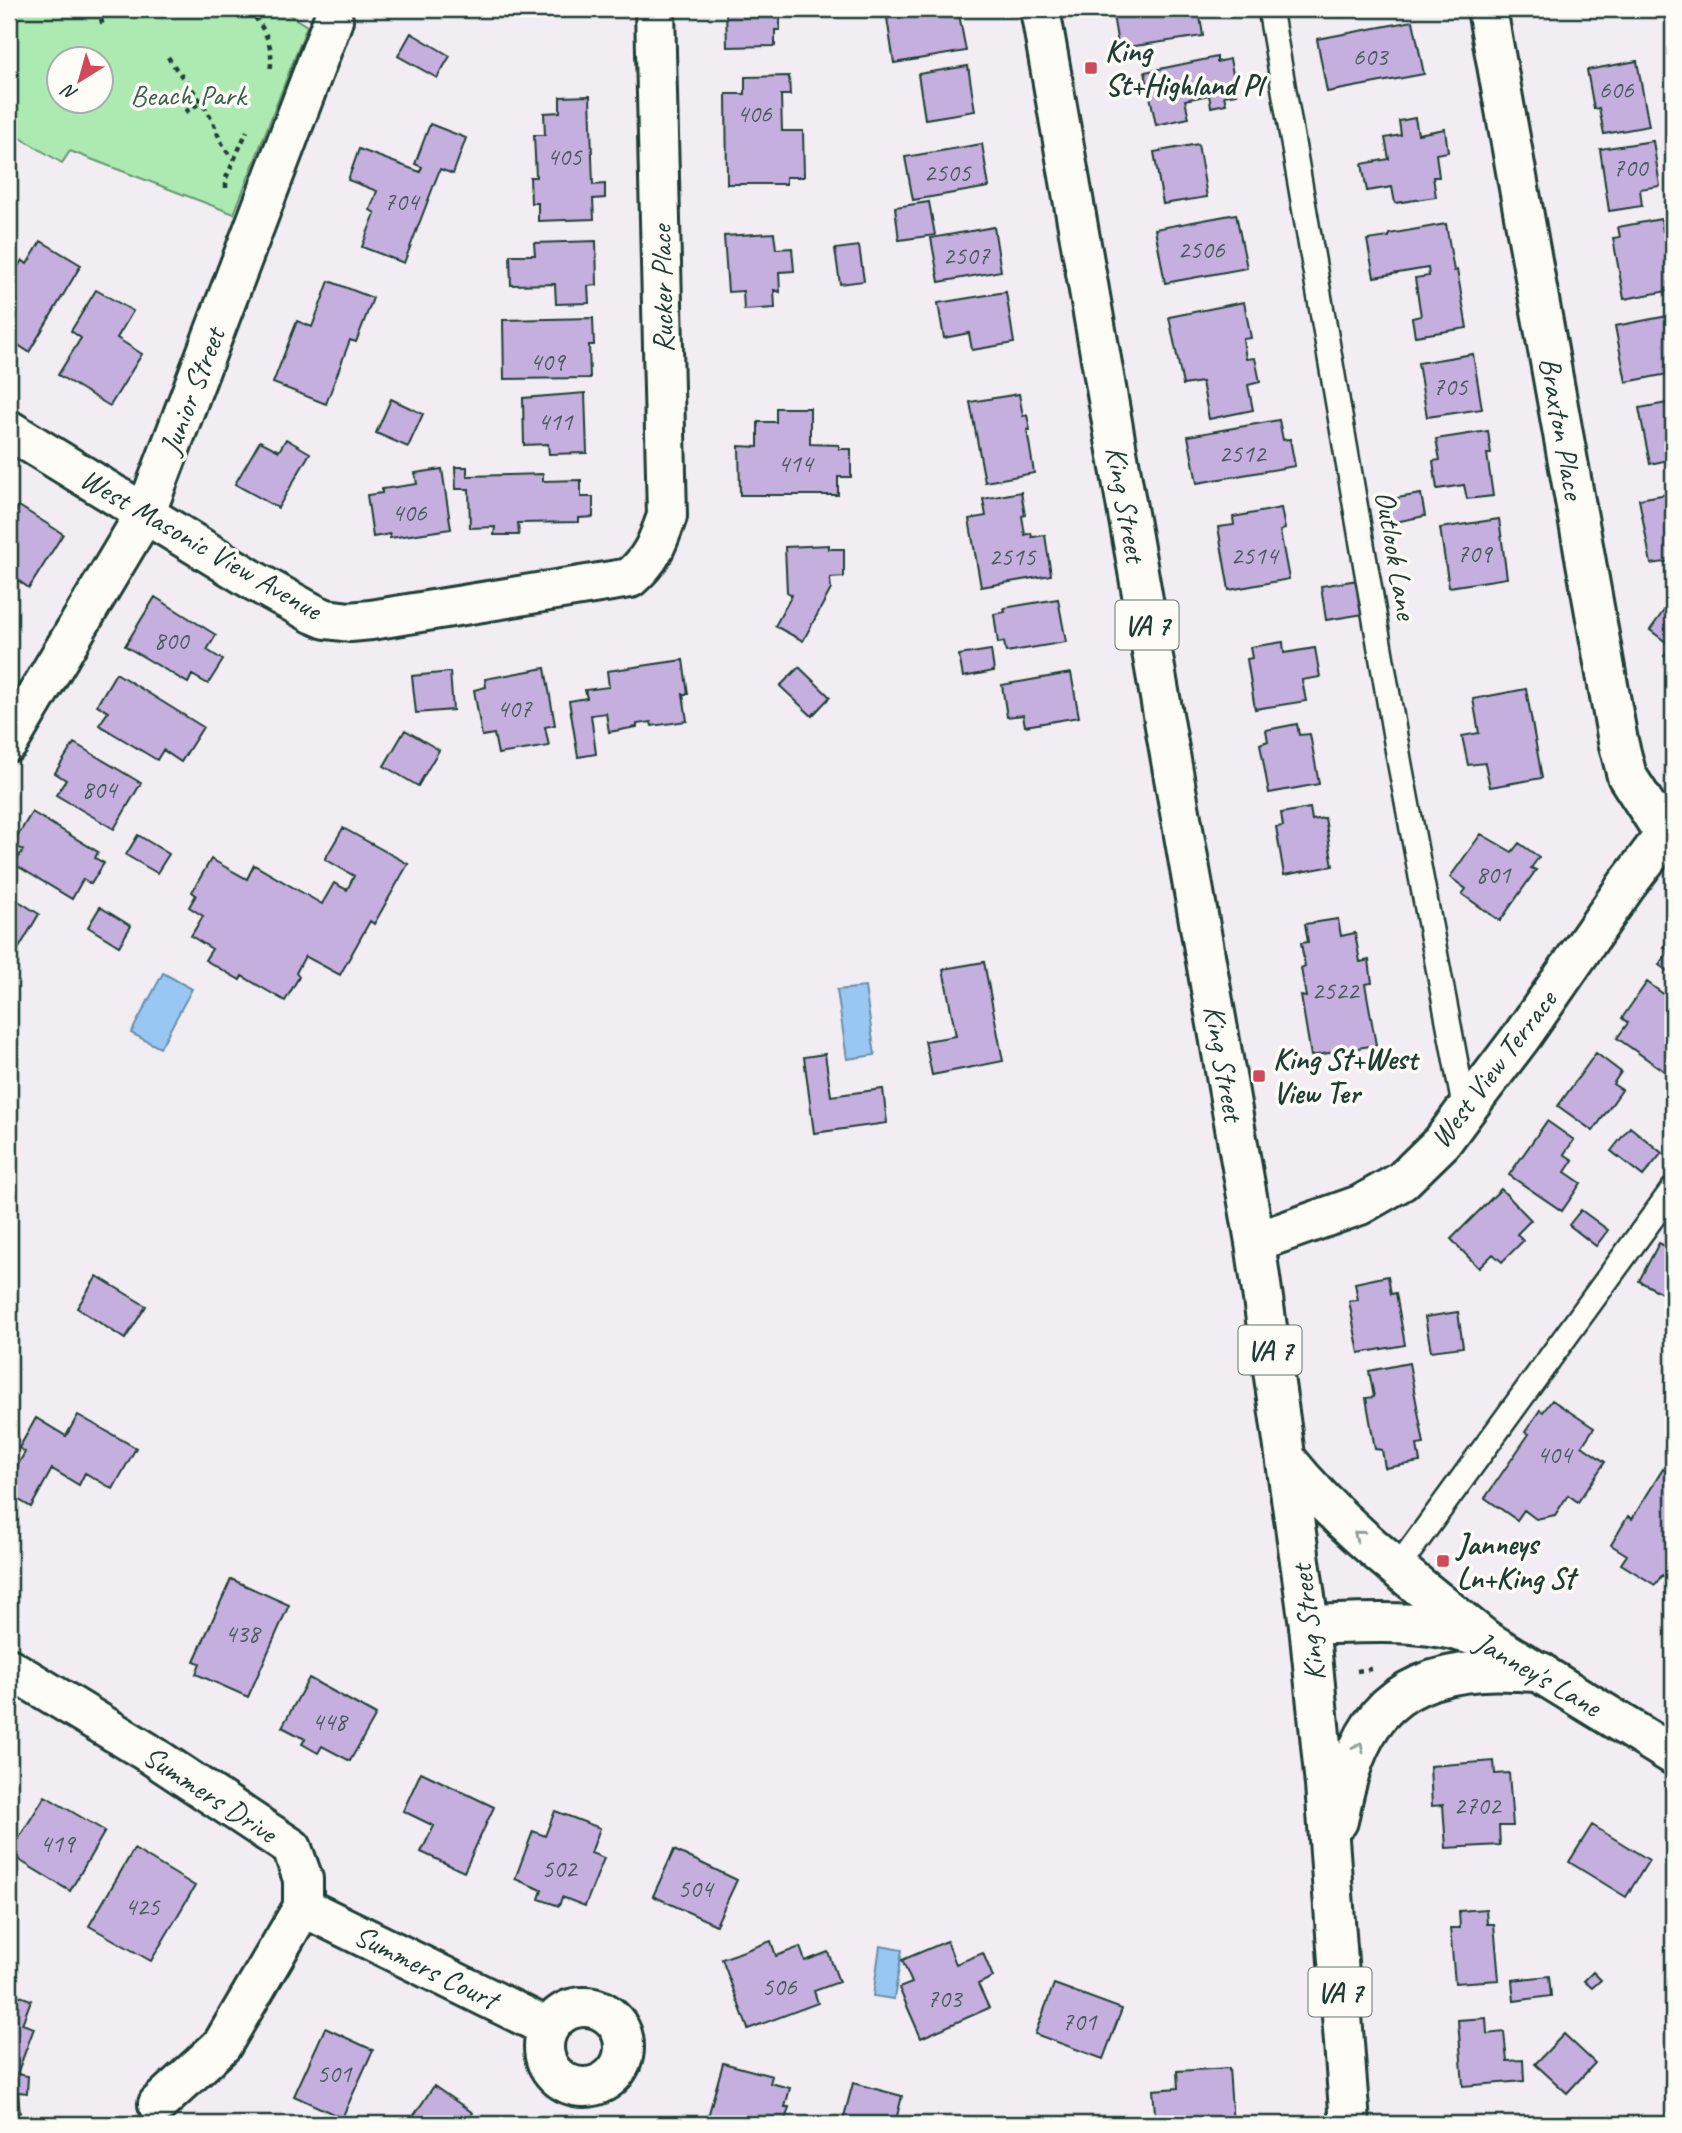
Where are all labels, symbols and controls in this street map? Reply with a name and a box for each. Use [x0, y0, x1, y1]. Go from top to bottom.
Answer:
place label: King St+Highland Pl [1105, 32, 1268, 104]
house number: 603 [1352, 40, 1390, 73]
north arrow [46, 46, 116, 116]
marker: King St+Highland Pl [1083, 60, 1099, 76]
house number: 606 [1598, 73, 1635, 106]
park label: Beach Park [130, 76, 248, 114]
text: N [56, 78, 82, 106]
house number: 406 [736, 97, 773, 130]
house number: 405 [546, 140, 583, 173]
house number: 700 [1612, 151, 1650, 184]
house number: 2505 [924, 156, 972, 189]
house number: 704 [383, 185, 421, 218]
street label: Rucker Place [642, 223, 682, 353]
house number: 2506 [1178, 233, 1226, 266]
house number: 2507 [943, 239, 991, 272]
street label: Junior Street [150, 320, 235, 461]
house number: 409 [529, 345, 567, 378]
street label: Braxton Place [1531, 354, 1594, 504]
house number: 705 [1432, 370, 1469, 403]
house number: 411 [537, 405, 574, 438]
house number: 2512 [1219, 437, 1268, 470]
street label: King Street [1097, 443, 1155, 568]
house number: 414 [777, 447, 815, 480]
street label: West Masonic View Avenue [74, 459, 330, 630]
street label: Outlook Lane [1366, 488, 1426, 624]
house number: 406 [391, 496, 428, 529]
house number: 709 [1456, 537, 1494, 570]
house number: 2514 [1231, 539, 1280, 572]
house number: 2515 [989, 540, 1037, 573]
road number: VA 7 [1116, 600, 1178, 650]
house number: 800 [153, 624, 191, 657]
house number: 407 [496, 692, 533, 725]
house number: 804 [81, 773, 119, 806]
house number: 801 [1475, 858, 1512, 891]
house number: 2522 [1312, 974, 1361, 1007]
street label: West View Terrace [1421, 981, 1566, 1155]
street label: King Street [1195, 1002, 1253, 1127]
place label: King St+West View Ter [1273, 1040, 1420, 1112]
marker: King St+West View Ter [1251, 1068, 1267, 1084]
road number: VA 7 [1238, 1326, 1302, 1374]
house number: 404 [1536, 1438, 1574, 1471]
place label: Janneys Ln+King St [1455, 1525, 1580, 1597]
one-way arrow [1353, 1531, 1366, 1543]
marker: Janneys Ln+King St [1435, 1553, 1451, 1569]
street label: King Street [1282, 1560, 1334, 1683]
house number: 438 [224, 1617, 262, 1650]
street label: Janney's Lane [1467, 1622, 1610, 1726]
house number: 448 [311, 1705, 349, 1738]
street label: Summers Drive [136, 1737, 286, 1852]
one-way arrow [1351, 1742, 1365, 1754]
house number: 2702 [1454, 1789, 1503, 1822]
house number: 419 [39, 1827, 77, 1860]
house number: 502 [541, 1852, 579, 1885]
house number: 504 [677, 1872, 715, 1905]
house number: 425 [124, 1890, 161, 1923]
street label: Summers Court [348, 1916, 508, 2020]
road number: VA 7 [1308, 1968, 1372, 2016]
house number: 506 [761, 1970, 798, 2003]
house number: 703 [926, 1982, 964, 2015]
house number: 701 [1061, 2005, 1098, 2038]
house number: 501 [316, 2057, 353, 2090]

